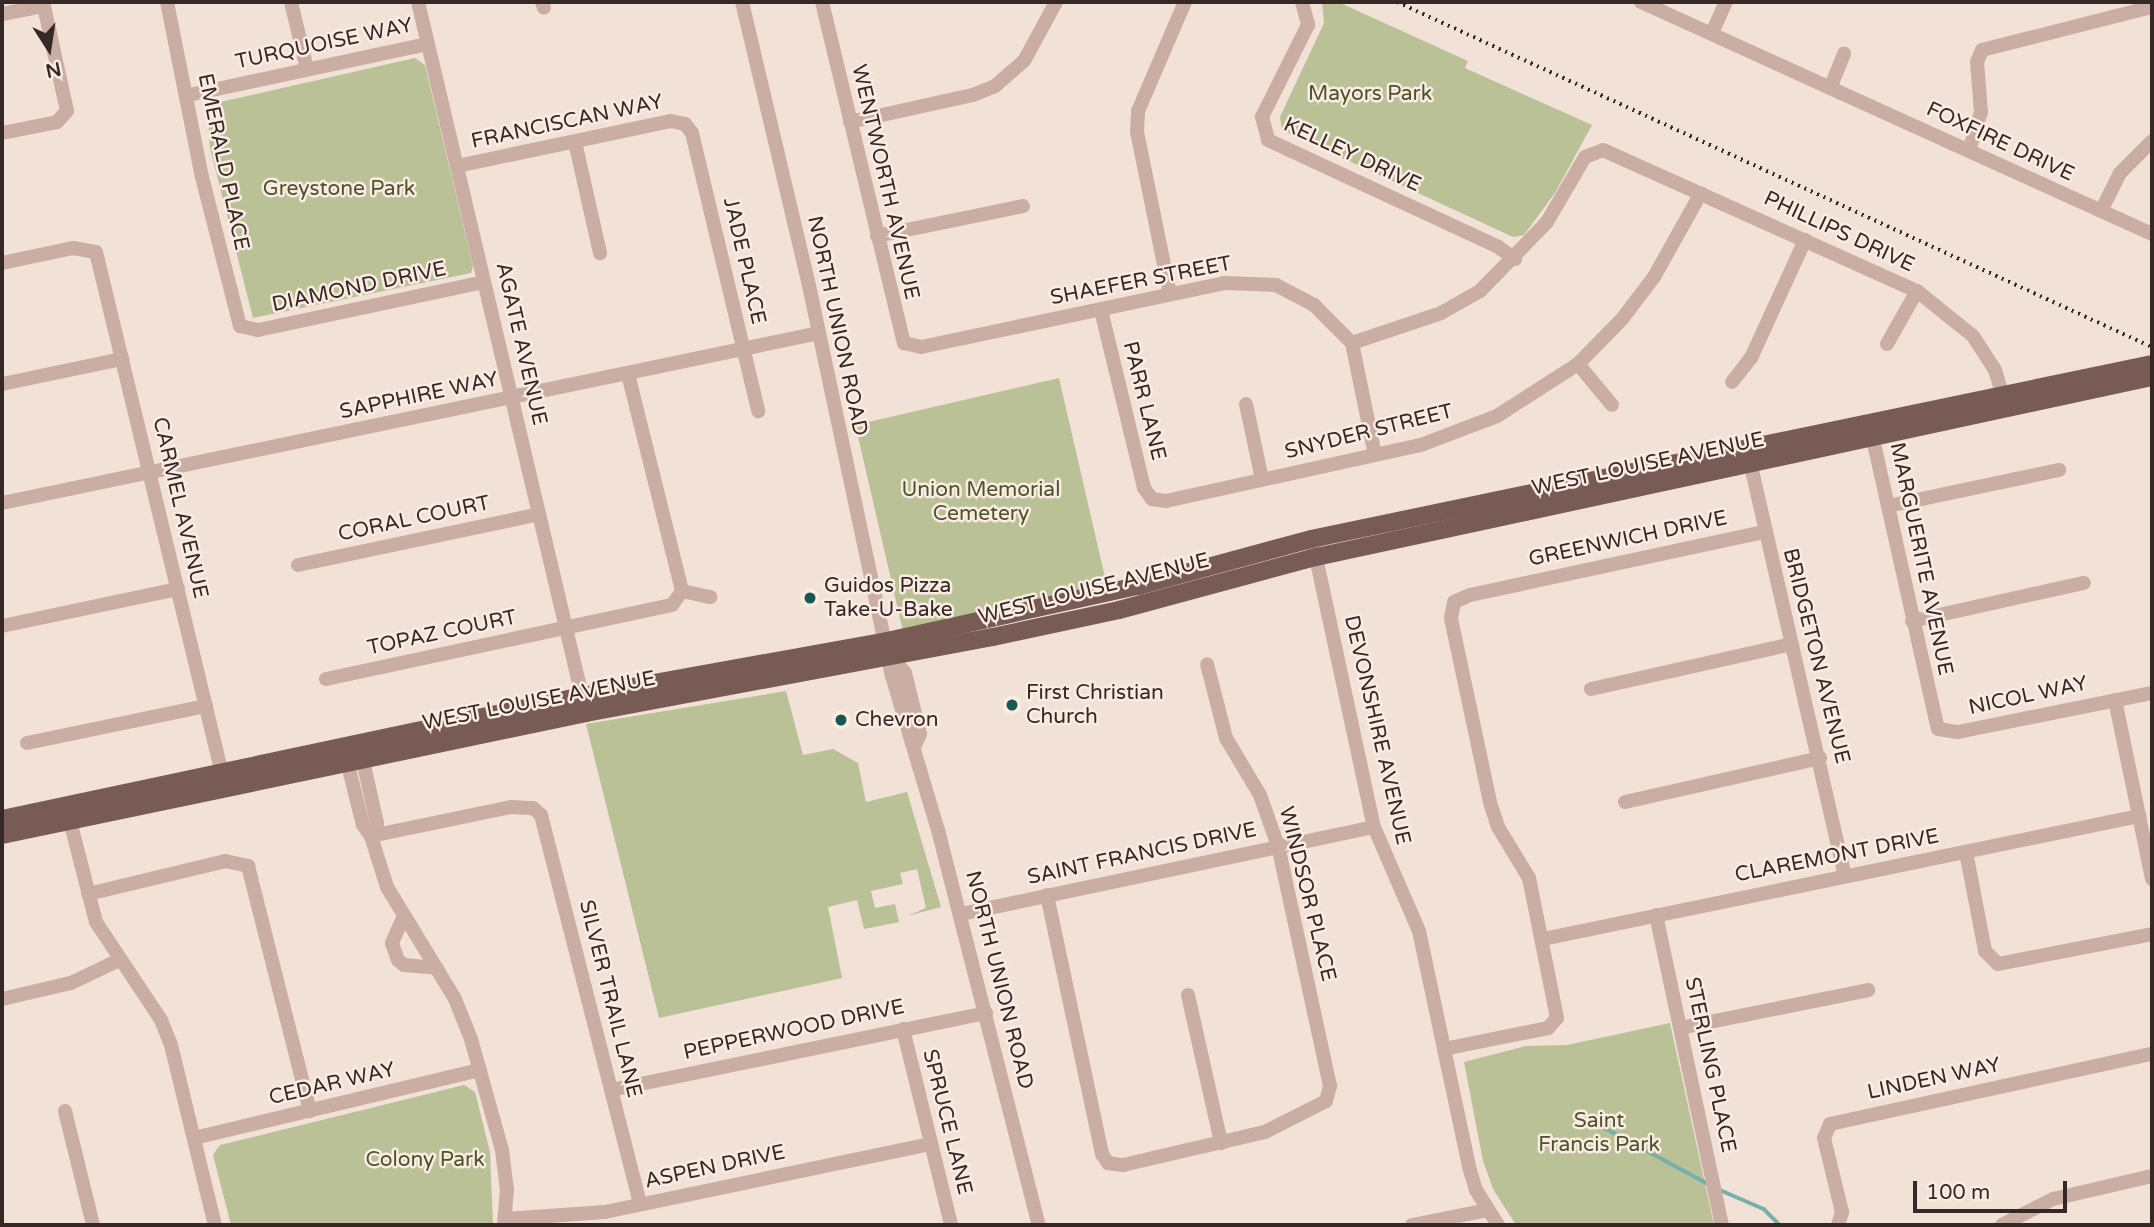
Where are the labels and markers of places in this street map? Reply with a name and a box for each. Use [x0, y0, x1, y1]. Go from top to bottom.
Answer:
place label: Guidos Pizza Take-U-Bake [824, 573, 953, 623]
marker: Guidos Pizza Take-U-Bake [802, 590, 818, 606]
place label: First Christian Church [1026, 680, 1164, 730]
marker: First Christian Church [1004, 697, 1020, 713]
place label: Chevron [855, 707, 939, 733]
marker: Chevron [833, 712, 849, 728]

